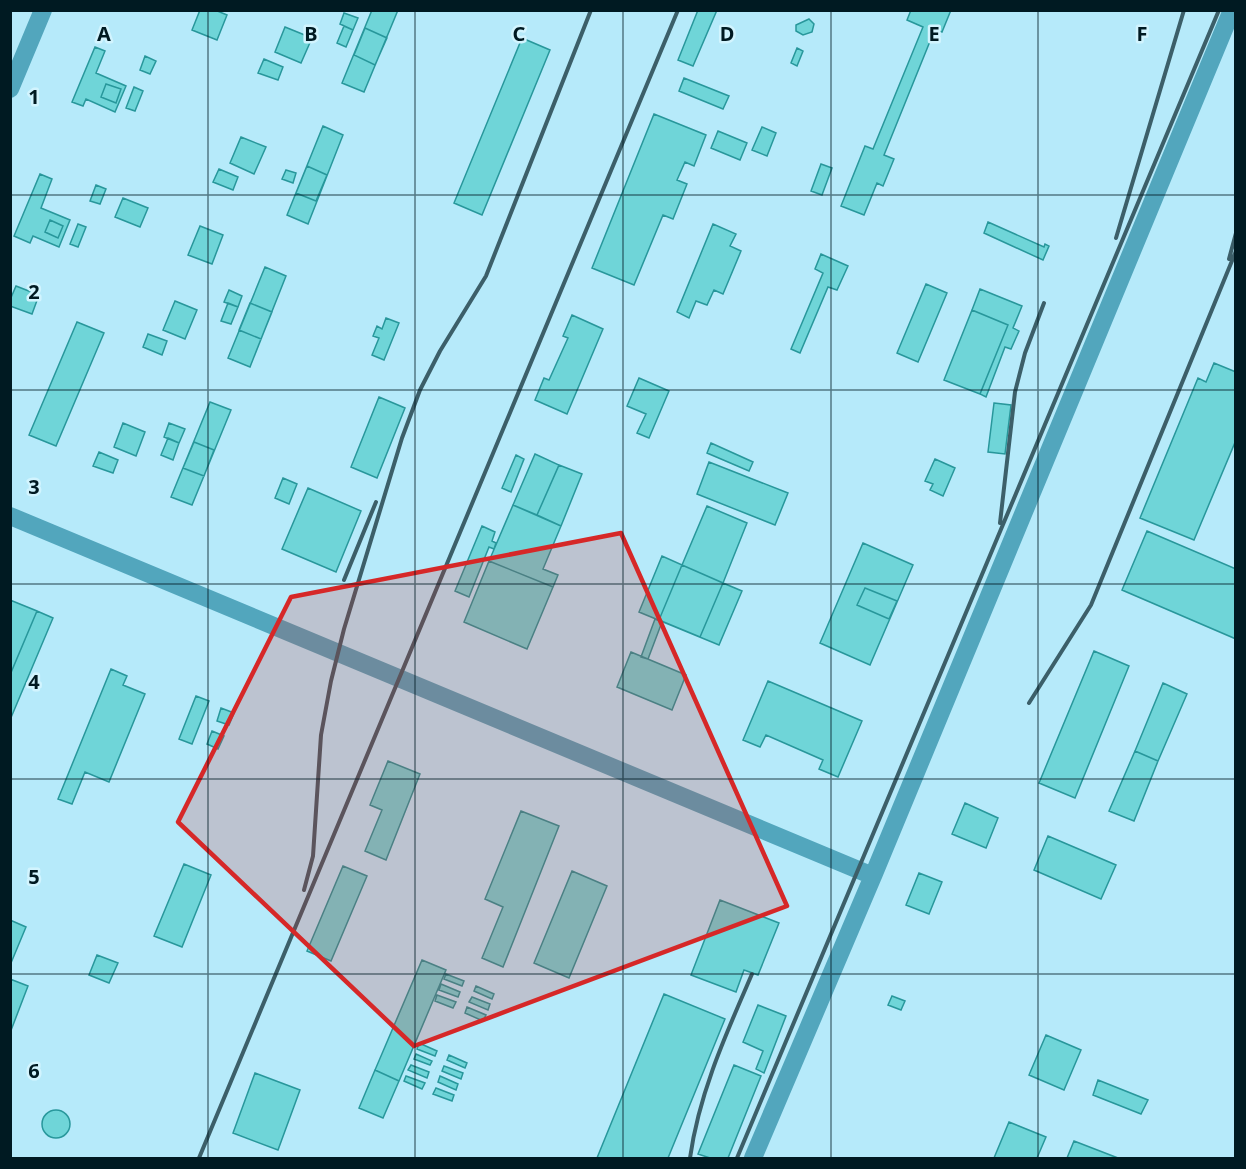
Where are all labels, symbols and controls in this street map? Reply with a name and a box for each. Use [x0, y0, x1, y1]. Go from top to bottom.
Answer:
text: A [97, 20, 111, 47]
text: B [304, 20, 318, 47]
text: C [513, 20, 526, 47]
text: D [720, 20, 734, 47]
text: E [928, 20, 940, 47]
text: F [1137, 20, 1147, 47]
text: 1 [28, 83, 40, 110]
text: 2 [28, 278, 40, 305]
text: 3 [28, 473, 40, 500]
text: 4 [28, 668, 40, 695]
text: 5 [28, 863, 40, 890]
text: 6 [28, 1057, 40, 1084]

